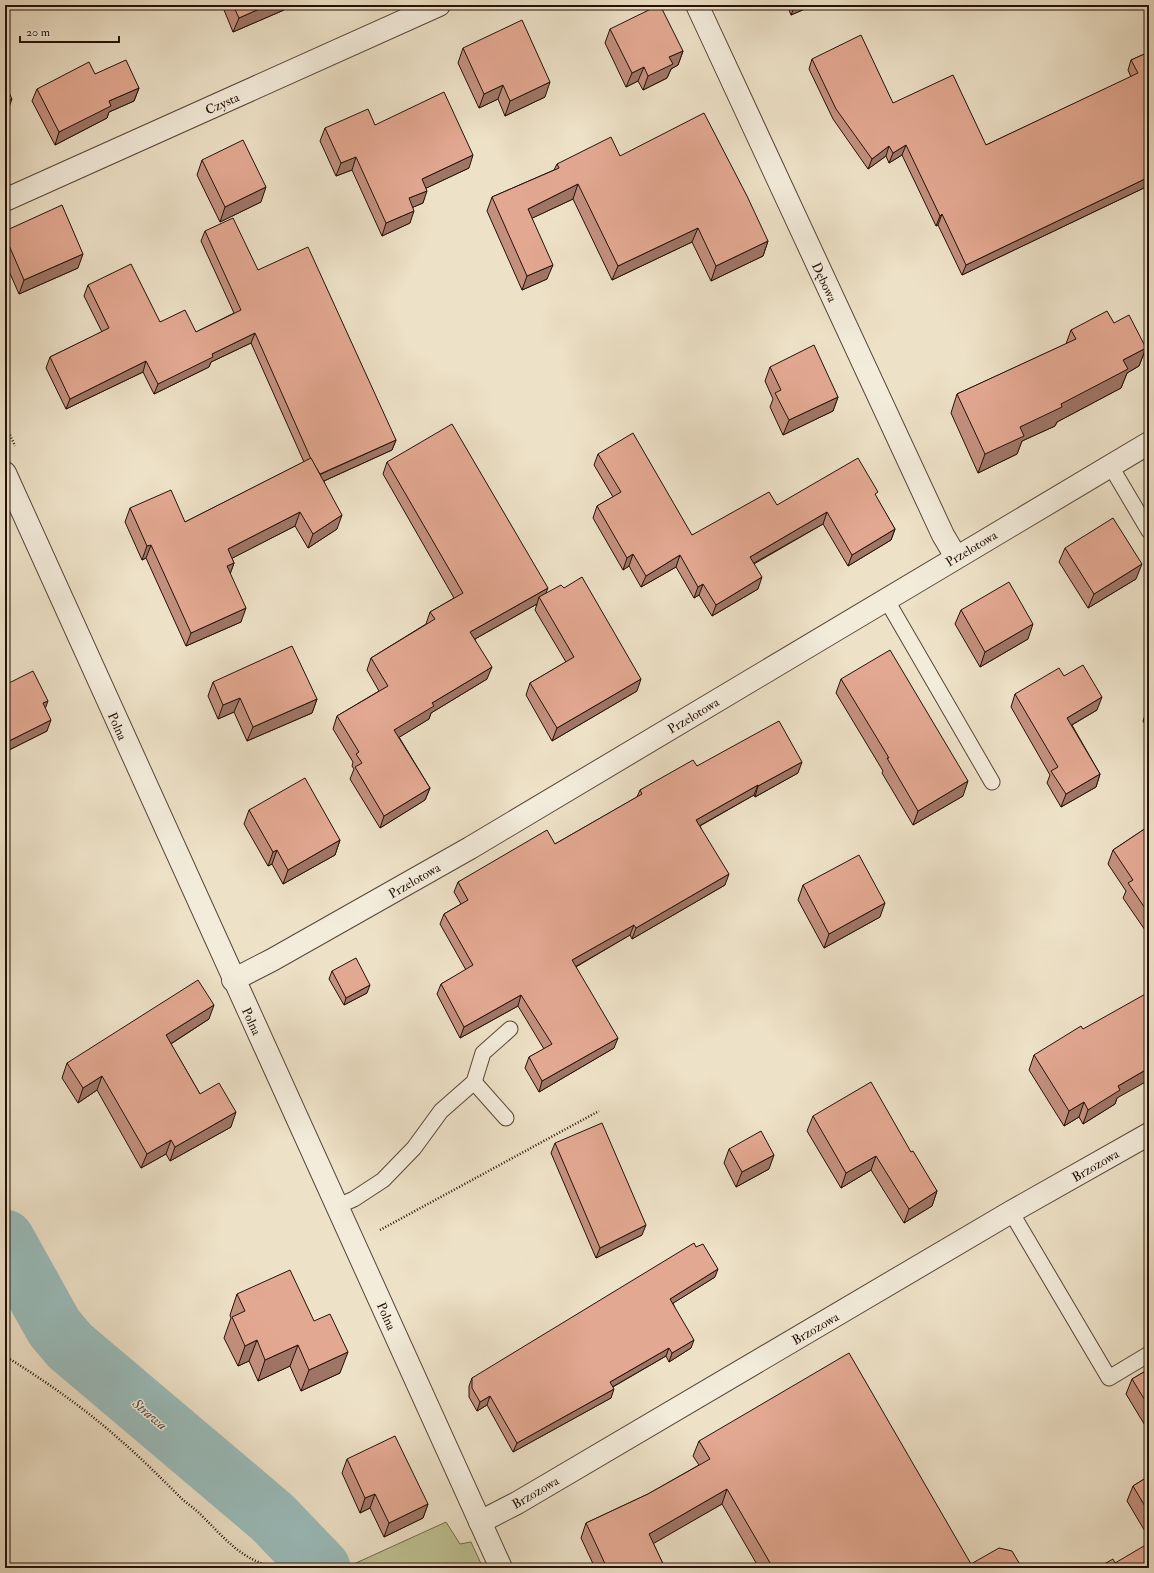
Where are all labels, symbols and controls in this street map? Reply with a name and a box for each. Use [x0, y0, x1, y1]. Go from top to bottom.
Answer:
scale bar [20, 18, 119, 44]
text: 20 m [26, 25, 51, 40]
street label: Czysta [203, 89, 243, 119]
street label: Dębowa [808, 260, 840, 305]
street label: Przelotowa [943, 527, 1001, 570]
street label: Przelotowa [665, 694, 723, 737]
street label: Polna [104, 710, 131, 743]
street label: Przelotowa [386, 859, 444, 902]
street label: Polna [238, 1005, 265, 1038]
street label: Brzozowa [1069, 1146, 1122, 1186]
street label: Polna [373, 1300, 400, 1333]
street label: Brzozowa [789, 1309, 842, 1349]
water label: Strawa [128, 1394, 171, 1434]
street label: Brzozowa [509, 1473, 562, 1513]

